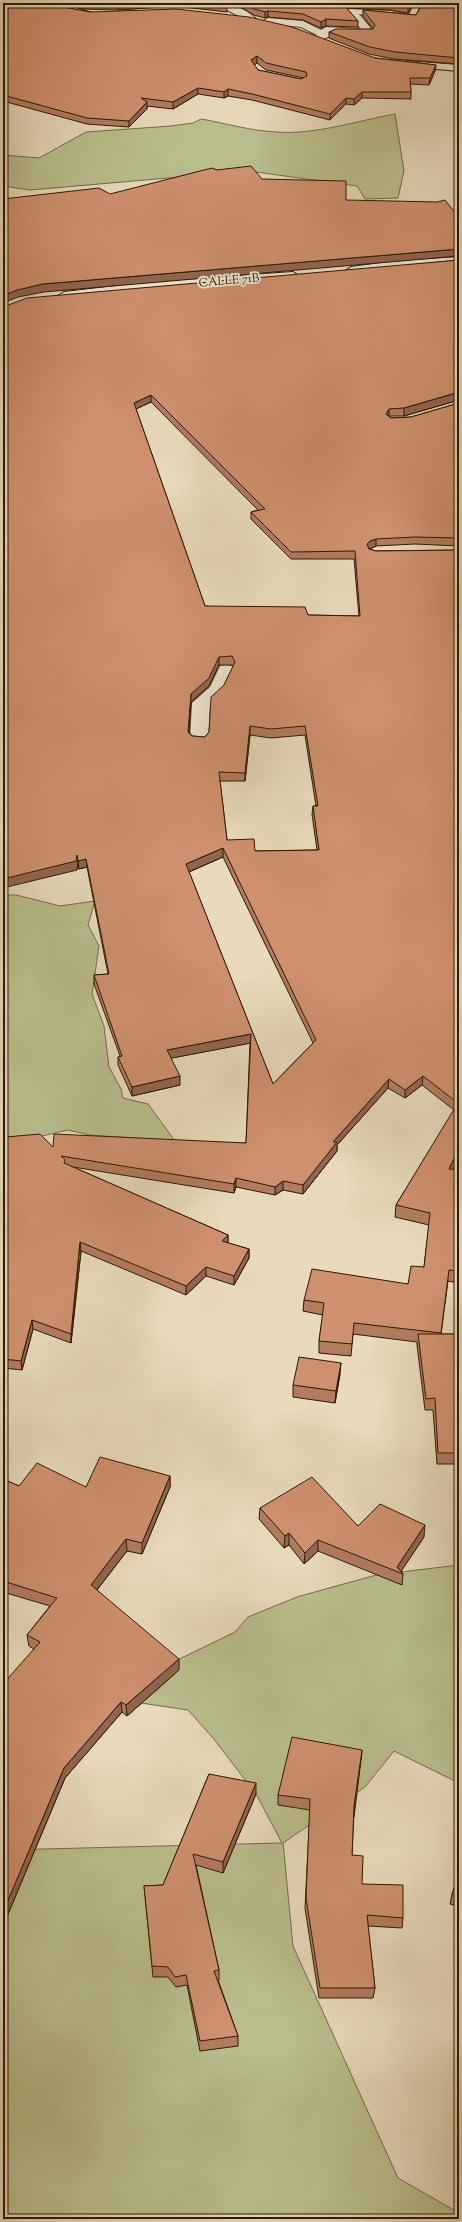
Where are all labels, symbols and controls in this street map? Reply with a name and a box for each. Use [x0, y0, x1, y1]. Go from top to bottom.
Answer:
street label: CALLE 71B [198, 269, 261, 293]

